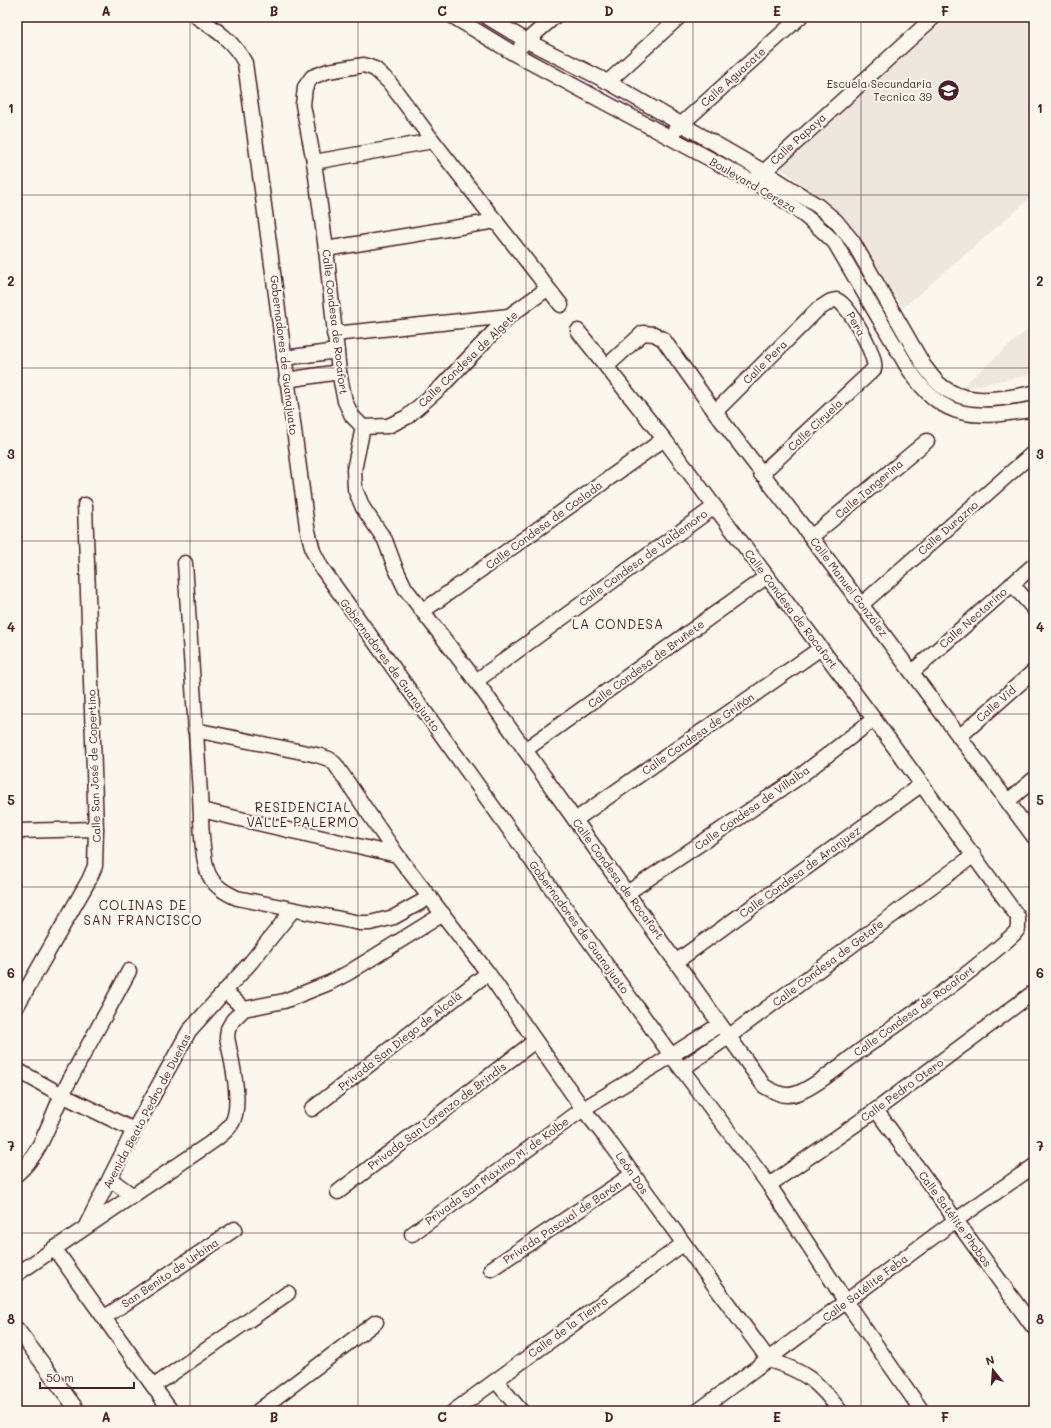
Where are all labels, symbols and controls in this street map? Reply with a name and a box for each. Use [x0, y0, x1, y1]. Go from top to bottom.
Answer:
text: A [101, 2, 111, 19]
text: B [270, 2, 279, 19]
text: C [437, 2, 447, 19]
text: D [604, 2, 614, 19]
text: E [773, 2, 781, 19]
text: F [941, 2, 949, 19]
street label: Calle Aguacate [697, 43, 768, 110]
place label: Escuela Secundaria Tecnica 39 [827, 76, 932, 104]
school or university icon: Escuela Secundaria Tecnica 39 [935, 77, 961, 103]
text: 1 [8, 99, 14, 116]
text: 1 [1037, 99, 1043, 116]
street label: Calle Papaya [766, 109, 829, 168]
street label: Boulevard Cereza [707, 154, 799, 216]
street label: Calle Condesa de Rocafort [319, 249, 352, 395]
text: 2 [7, 272, 15, 289]
text: 2 [1036, 272, 1044, 289]
street label: Gobernadores de Guanajuato [267, 274, 302, 436]
street label: Calle Condesa de Algete [415, 307, 521, 410]
street label: Pera [844, 309, 869, 339]
street label: Calle Pera [739, 336, 790, 387]
street label: Calle Ciruela [784, 395, 845, 454]
text: 3 [7, 445, 15, 462]
text: 3 [1036, 445, 1044, 462]
street label: Calle Tangerina [831, 456, 906, 522]
street label: Calle Condesa de Coslada [482, 477, 605, 572]
street label: Calle Durazno [914, 497, 981, 558]
street label: Calle Condesa de Valdemoro [575, 506, 710, 609]
street label: Calle Manuel González [807, 534, 892, 639]
street label: Calle Condesa de Rocafort [742, 546, 841, 672]
street label: Calle Nectarino [936, 584, 1010, 651]
street label: Gobernadores de Guanajuato [337, 595, 444, 735]
district label: LA CONDESA [572, 615, 664, 632]
street label: Calle Condesa de Bruñete [584, 616, 707, 711]
text: 4 [7, 618, 15, 635]
text: 4 [1036, 618, 1044, 635]
street label: Calle Vid [973, 682, 1019, 725]
street label: Calle San José de Copertino [83, 689, 104, 843]
street label: Calle Condesa de Griñón [639, 689, 757, 778]
street label: Calle Condesa de Villalba [691, 762, 812, 853]
text: 5 [7, 791, 15, 808]
text: 5 [1036, 791, 1044, 808]
district label: RESIDENCIAL VALLE PALERMO [247, 798, 359, 830]
street label: Calle Condesa de Rocafort [569, 815, 667, 942]
street label: Calle Condesa de Aranjuez [736, 822, 863, 921]
street label: Gobernadores de Guanajuato [526, 857, 633, 997]
district label: COLINAS DE SAN FRANCISCO [83, 896, 203, 928]
street label: Calle Condesa de Getafe [769, 916, 887, 1009]
street label: Calle Condesa de Rocafort [850, 962, 977, 1060]
text: 6 [7, 964, 15, 981]
text: 6 [1036, 964, 1044, 981]
street label: Privada San Diego de Alcalá [335, 987, 465, 1094]
street label: Avenida Beato Pedro de Dueñas [99, 1031, 194, 1191]
street label: Calle Pedro Otero [857, 1054, 947, 1125]
street label: Privada San Lorenzo de Brindis [364, 1058, 509, 1173]
street label: Privada San Máximo M. de Kolbe [422, 1113, 572, 1228]
text: 7 [7, 1137, 15, 1154]
text: 7 [1036, 1137, 1044, 1154]
street label: León Dos [612, 1149, 652, 1197]
street label: Calle Satélite Phobos [916, 1168, 995, 1270]
street label: Privada Pascual de Barón [500, 1176, 624, 1267]
street label: San Benito de Urbina [118, 1234, 221, 1311]
street label: Calle Satélite Feba [819, 1250, 911, 1325]
street label: Calle de la Tierra [525, 1292, 611, 1361]
text: 8 [7, 1310, 15, 1327]
text: 8 [1036, 1310, 1044, 1327]
north arrow [973, 1350, 1013, 1390]
text: N [984, 1352, 996, 1368]
scale bar [40, 1364, 134, 1390]
text: 50 m [46, 1369, 74, 1385]
text: A [101, 1408, 111, 1425]
text: B [270, 1408, 279, 1425]
text: C [437, 1408, 447, 1425]
text: D [604, 1408, 614, 1425]
text: E [773, 1408, 781, 1425]
text: F [941, 1408, 949, 1425]

